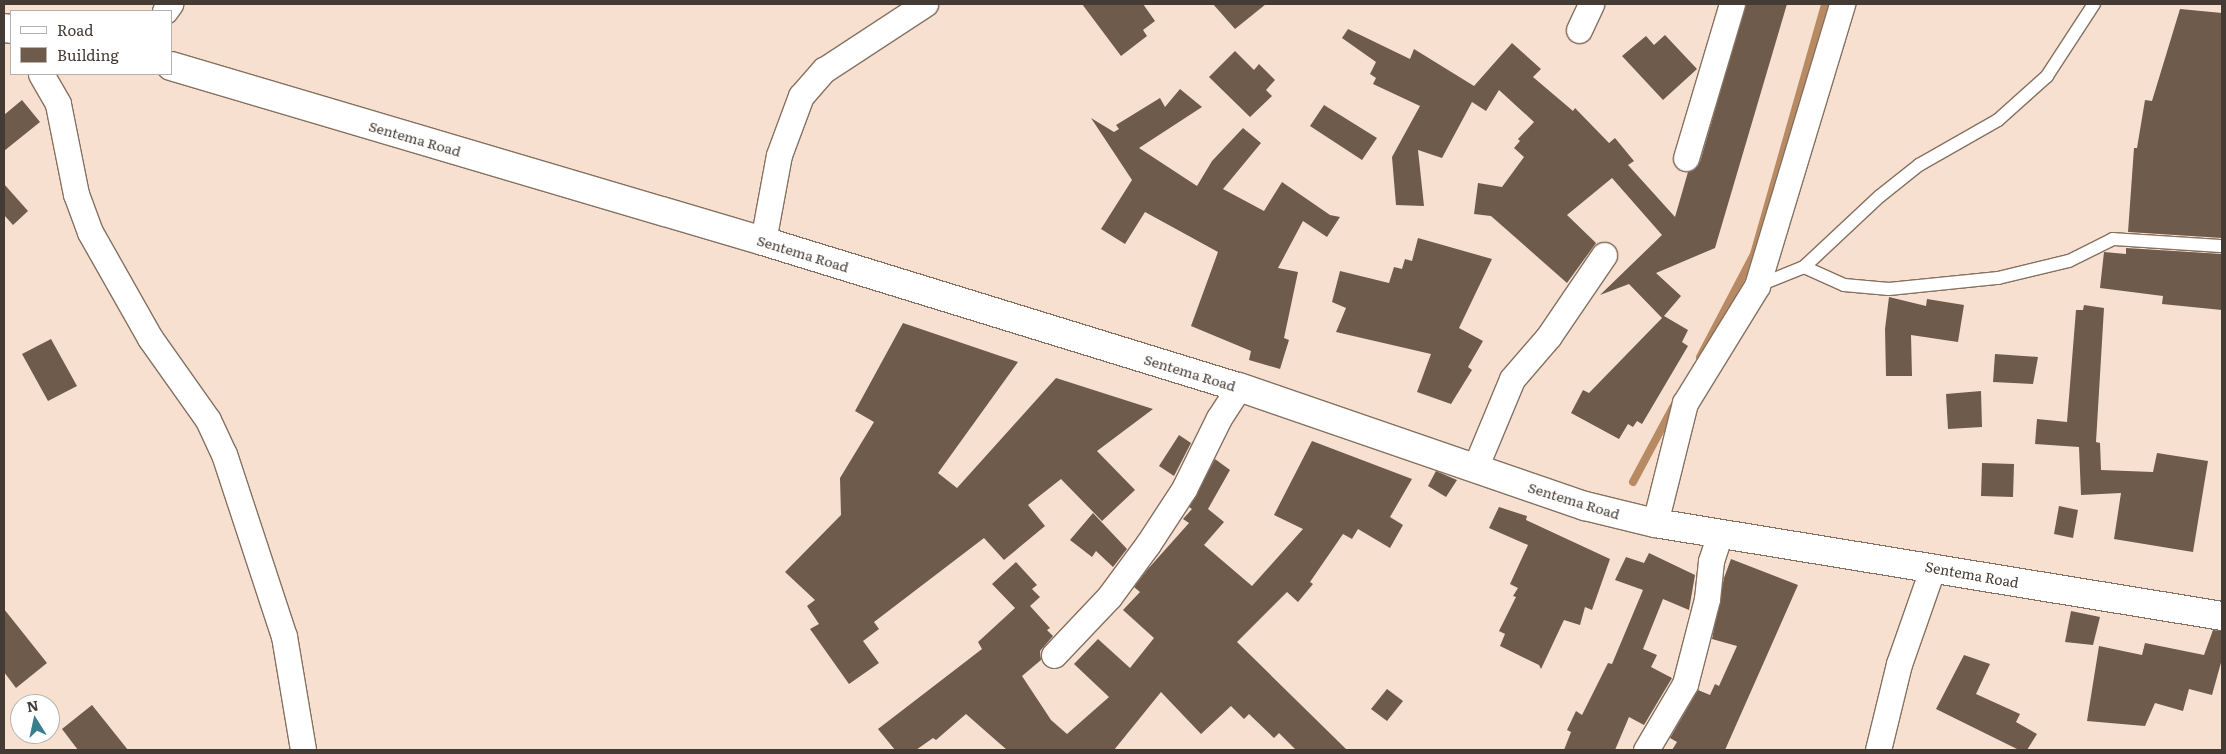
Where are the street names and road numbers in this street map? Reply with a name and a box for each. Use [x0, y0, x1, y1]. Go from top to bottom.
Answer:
street label: Sentema Road [367, 117, 463, 159]
street label: Sentema Road [755, 231, 851, 275]
street label: Sentema Road [1142, 350, 1238, 394]
street label: Sentema Road [1526, 478, 1622, 522]
street label: Sentema Road [1924, 557, 2020, 591]

